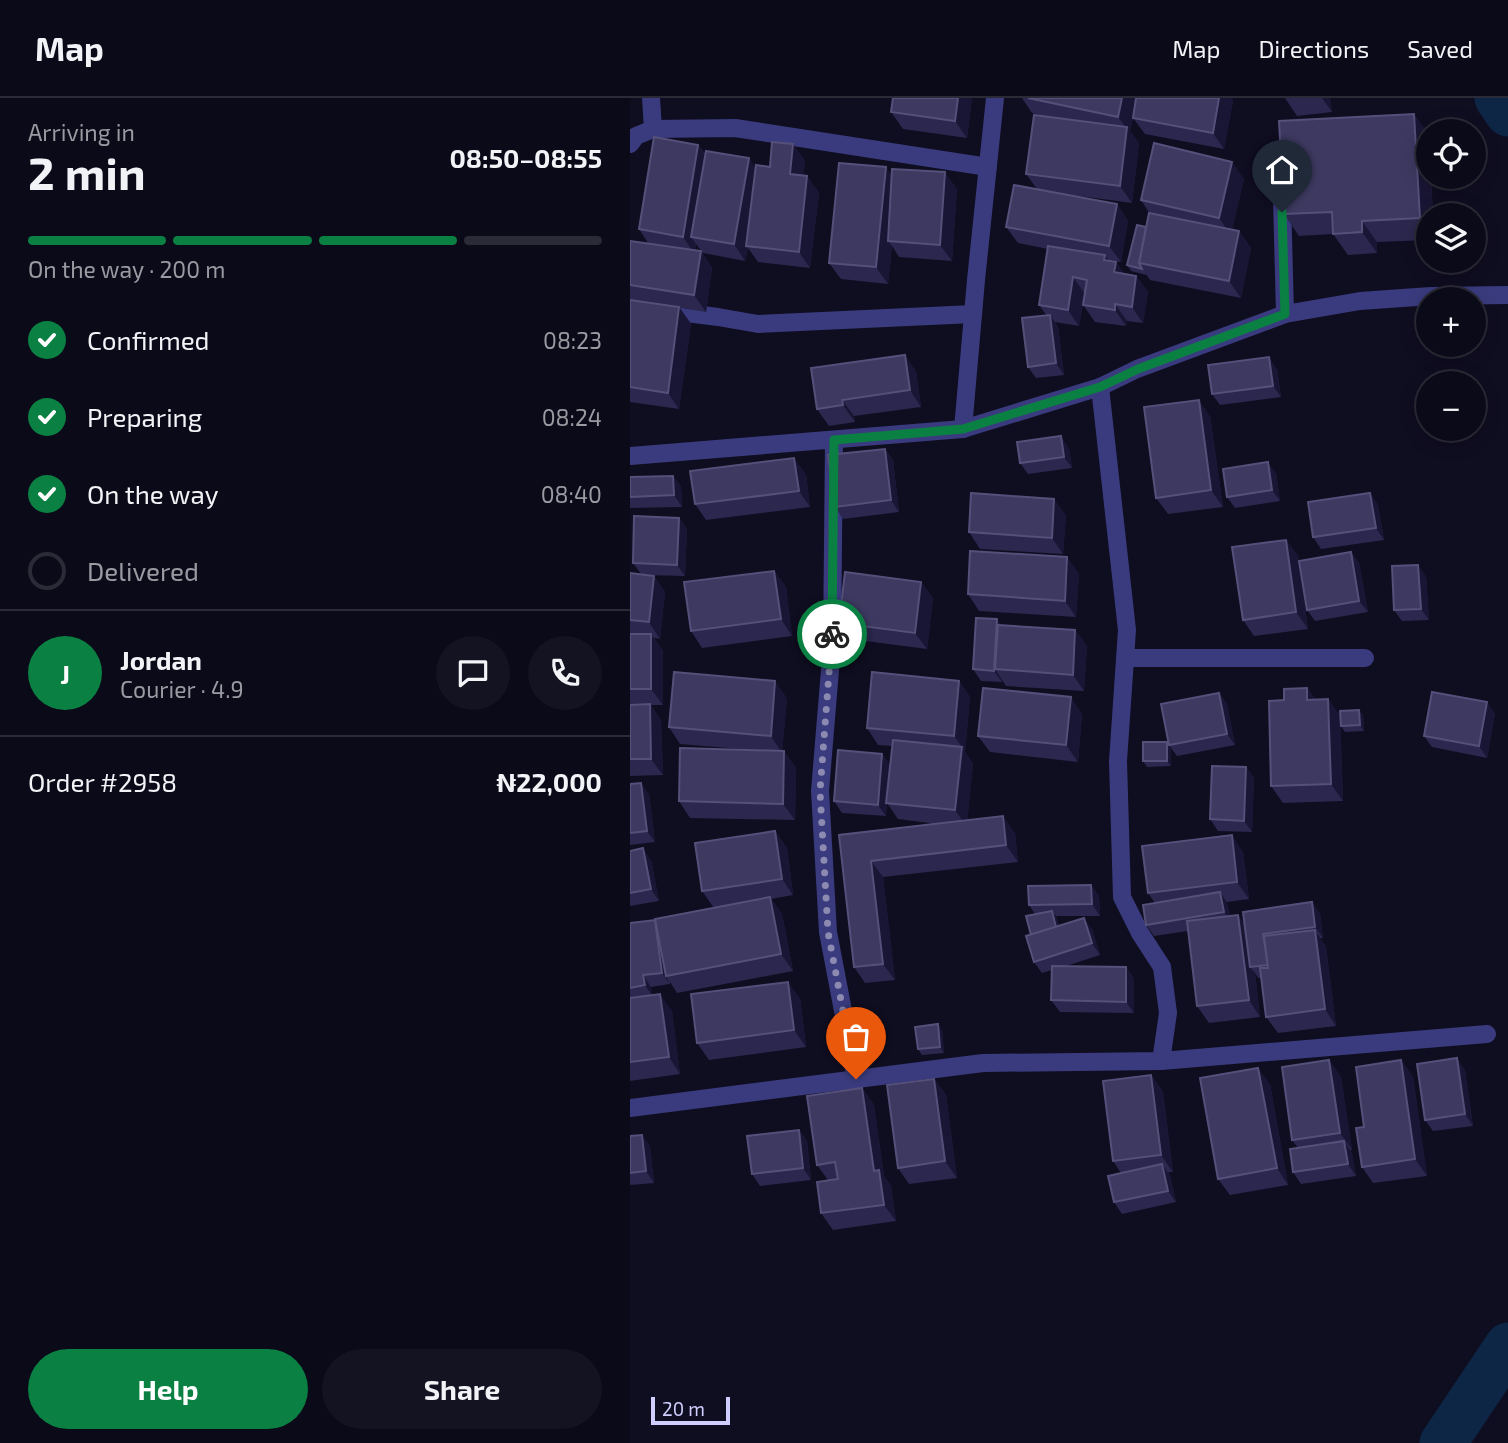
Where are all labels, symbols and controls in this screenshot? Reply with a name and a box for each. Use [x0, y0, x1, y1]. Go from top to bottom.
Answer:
text: Map [35, 28, 104, 68]
text: Map [1172, 34, 1220, 63]
text: Directions [1258, 34, 1369, 63]
text: Saved [1407, 34, 1473, 63]
text: Arriving in [28, 118, 135, 146]
map controls [1416, 119, 1486, 441]
button: locate [1416, 119, 1486, 189]
pin [1252, 140, 1312, 212]
text: 08:50–08:55 [449, 142, 602, 173]
text: 2 min [28, 144, 146, 199]
icon: home [1263, 151, 1301, 189]
button: layers [1416, 203, 1486, 273]
text: On the way · 200 m [28, 255, 225, 283]
button: + [1416, 287, 1486, 357]
icon: check [28, 321, 66, 359]
text: Confirmed [87, 324, 210, 355]
text: 08:23 [543, 326, 602, 354]
button: − [1416, 371, 1486, 441]
icon: check [28, 398, 66, 436]
text: Preparing [87, 401, 202, 432]
text: 08:24 [542, 403, 602, 431]
icon: check [28, 475, 66, 513]
text: On the way [87, 478, 218, 509]
text: 08:40 [541, 480, 602, 508]
text: Delivered [87, 555, 199, 586]
courier [797, 599, 867, 669]
icon: bike [813, 615, 851, 653]
button: chat [436, 636, 510, 710]
button: phone [528, 636, 602, 710]
text: Jordan [120, 644, 202, 675]
text: J [60, 658, 70, 689]
text: Courier · 4.9 [120, 675, 244, 703]
text: Order #2958 [28, 766, 177, 797]
text: ₦22,000 [496, 766, 602, 797]
pin [826, 1007, 886, 1079]
icon: bag [837, 1018, 875, 1056]
button: Help [28, 1349, 308, 1429]
button: Share [322, 1349, 602, 1429]
scale bar [651, 1394, 730, 1426]
text: 20 m [662, 1397, 705, 1420]

